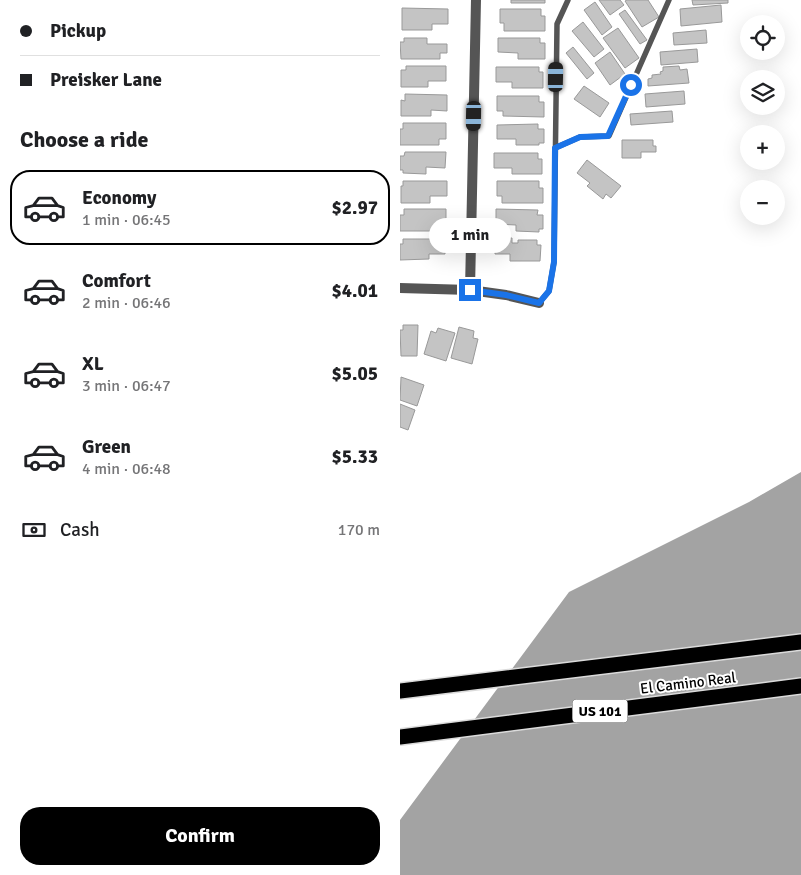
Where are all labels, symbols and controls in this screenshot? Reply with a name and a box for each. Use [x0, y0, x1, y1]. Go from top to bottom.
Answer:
map controls [740, 15, 785, 225]
button: locate [740, 15, 785, 60]
text: Pickup [50, 19, 106, 43]
car [548, 62, 563, 92]
text: Preisker Lane [50, 68, 162, 92]
button: layers [740, 70, 785, 115]
route start [620, 74, 642, 96]
car [466, 101, 481, 131]
button: + [740, 125, 785, 170]
text: Choose a ride [20, 126, 148, 153]
button: − [740, 180, 785, 225]
icon: car [22, 185, 67, 230]
text: Economy [82, 186, 156, 210]
text: $2.97 [332, 196, 378, 220]
text: 1 min · 06:45 [82, 210, 171, 230]
callout: 1 min [429, 218, 511, 252]
text: 1 min [451, 225, 489, 245]
icon: car [22, 268, 67, 313]
text: Comfort [82, 269, 151, 293]
text: $4.01 [332, 279, 378, 303]
route end [459, 279, 481, 301]
text: 2 min · 06:46 [82, 293, 171, 313]
icon: car [22, 351, 67, 396]
text: XL [82, 352, 104, 376]
text: $5.05 [332, 362, 378, 386]
text: 3 min · 06:47 [82, 376, 171, 396]
icon: car [22, 434, 67, 479]
text: Green [82, 435, 131, 459]
text: $5.33 [332, 445, 378, 469]
text: 4 min · 06:48 [82, 459, 171, 479]
icon: cash [20, 516, 48, 544]
text: Cash [60, 518, 100, 542]
text: 170 m [338, 520, 380, 540]
street label: El Camino Real [639, 668, 737, 698]
road number: US 101 [572, 699, 628, 722]
button: Confirm [20, 807, 380, 865]

